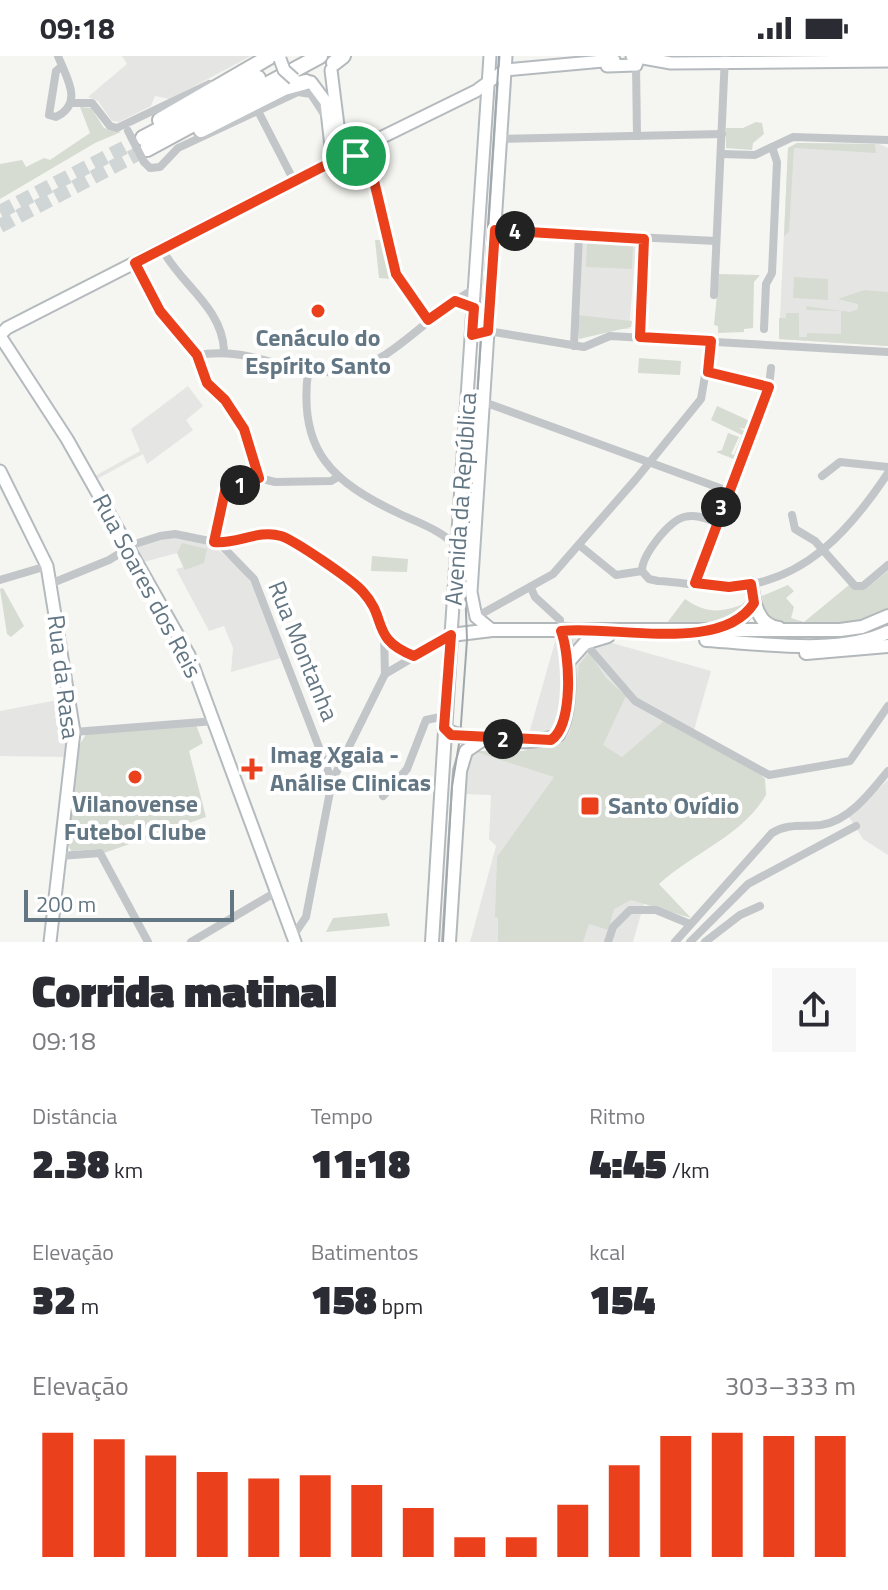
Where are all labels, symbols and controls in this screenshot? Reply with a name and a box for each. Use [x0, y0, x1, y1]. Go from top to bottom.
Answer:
text: 09:18 [40, 5, 115, 51]
pin [322, 122, 390, 190]
icon: arrive [334, 134, 378, 178]
pin: 4 [495, 211, 535, 251]
text: 4 [509, 214, 521, 248]
marker: Cenáculo do Espírito Santo [309, 302, 327, 320]
place label: Cenáculo do Espírito Santo [245, 319, 391, 383]
street label: Avenida da República [435, 391, 485, 607]
pin: 1 [220, 465, 260, 505]
text: 1 [234, 468, 246, 502]
street label: Rua Soares dos Reis [84, 487, 212, 684]
pin: 3 [701, 487, 741, 527]
text: 3 [715, 490, 727, 524]
street label: Rua Montanha [259, 575, 348, 726]
street label: Rua da Rasa [39, 613, 89, 741]
pin: 2 [483, 719, 523, 759]
text: 2 [497, 722, 509, 756]
place label: Imag Xgaia - Análise Clinicas [270, 736, 431, 800]
marker: Imag Xgaia - Análise Clinicas [241, 758, 263, 780]
marker: Vilanovense Futebol Clube [126, 768, 144, 786]
place label: Vilanovense Futebol Clube [64, 785, 206, 849]
place label: Santo Ovídio [608, 787, 739, 823]
marker: Santo Ovídio [579, 795, 601, 817]
scale bar [24, 886, 234, 922]
text: 200 m [36, 887, 96, 921]
text: Corrida matinal [32, 957, 337, 1024]
button: share [772, 968, 856, 1052]
text: 09:18 [32, 1021, 96, 1060]
text: Distância [32, 1099, 117, 1133]
text: Tempo [311, 1099, 373, 1133]
text: Ritmo [589, 1099, 645, 1133]
text: 2.38 [32, 1133, 109, 1194]
text: 11:18 [311, 1133, 410, 1194]
text: 4:45 [589, 1133, 667, 1194]
text: km [109, 1153, 143, 1187]
text: /km [667, 1153, 710, 1187]
text: Elevação [32, 1235, 114, 1269]
text: Batimentos [311, 1235, 419, 1269]
text: kcal [589, 1235, 625, 1269]
text: 32 [32, 1269, 76, 1330]
text: 158 [311, 1269, 377, 1330]
text: 154 [589, 1269, 655, 1330]
text: m [76, 1289, 99, 1323]
text: bpm [377, 1289, 423, 1323]
text: Elevação [32, 1366, 129, 1405]
text: 303–333 m [725, 1366, 856, 1405]

